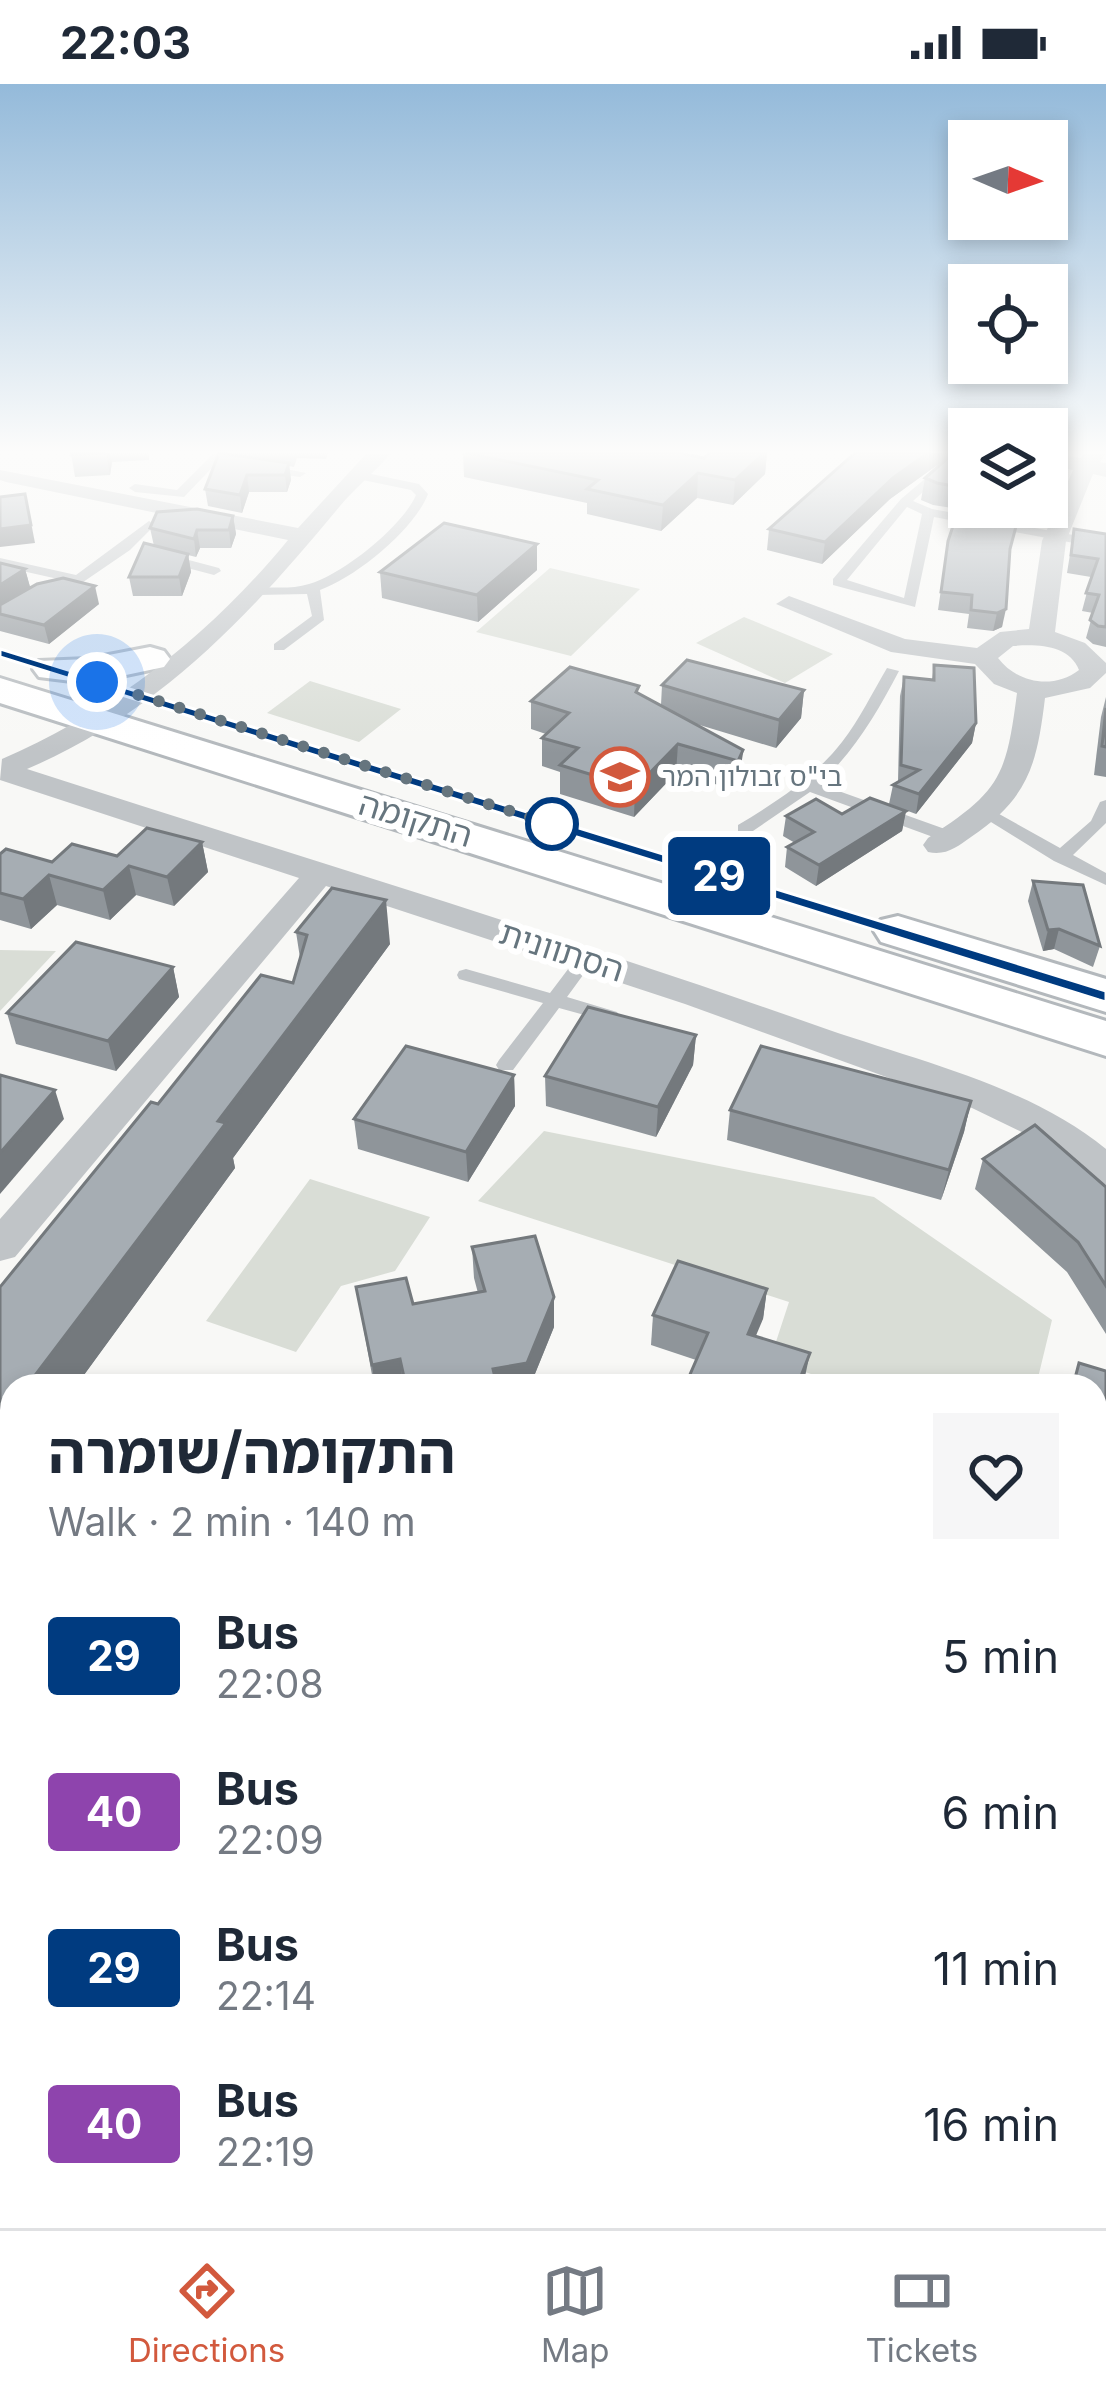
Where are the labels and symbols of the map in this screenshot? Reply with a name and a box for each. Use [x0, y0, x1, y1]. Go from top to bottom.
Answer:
north arrow [948, 120, 1068, 240]
your location [67, 652, 127, 712]
school or university icon: בי"ס זבולון המר [589, 746, 651, 808]
place label: בי"ס זבולון המר [662, 760, 842, 793]
street label: התקומה [354, 783, 478, 855]
unlabelled marker [527, 799, 577, 849]
line badge: 29 [665, 837, 773, 915]
street label: הסתוונית [495, 912, 629, 990]

